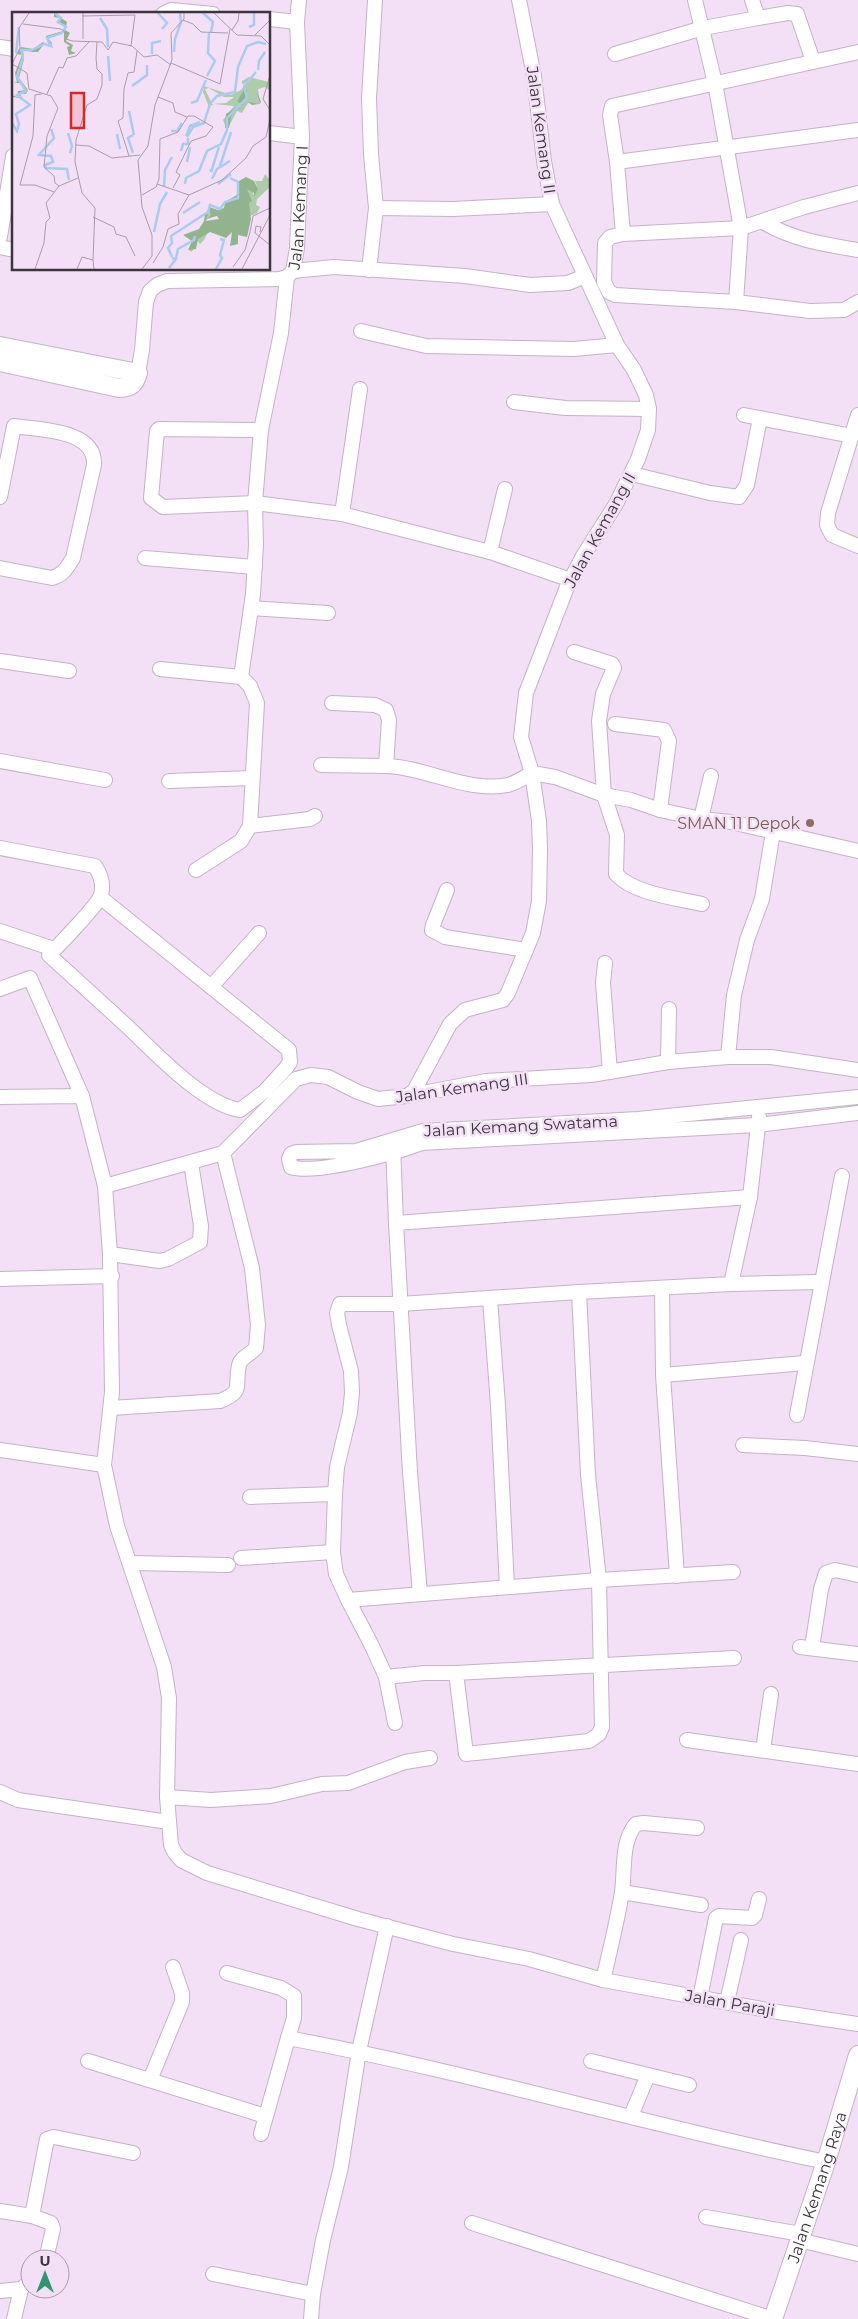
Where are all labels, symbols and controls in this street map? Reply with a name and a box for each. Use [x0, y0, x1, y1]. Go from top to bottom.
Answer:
inset map [12, 12, 270, 270]
street label: Jalan Kemang II [522, 64, 559, 195]
street label: Jalan Kemang I [284, 145, 311, 272]
street label: Jalan Kemang II [560, 469, 640, 592]
place label: SMAN 11 Depok [677, 814, 800, 833]
marker: SMAN 11 Depok [804, 817, 816, 829]
street label: Jalan Kemang III [393, 1069, 530, 1107]
street label: Jalan Kemang Swatama [423, 1111, 618, 1141]
street label: Jalan Paraji [683, 1986, 776, 2020]
street label: Jalan Kemang Raya [783, 2109, 850, 2266]
north arrow [20, 2249, 70, 2299]
text: U [39, 2252, 51, 2270]

